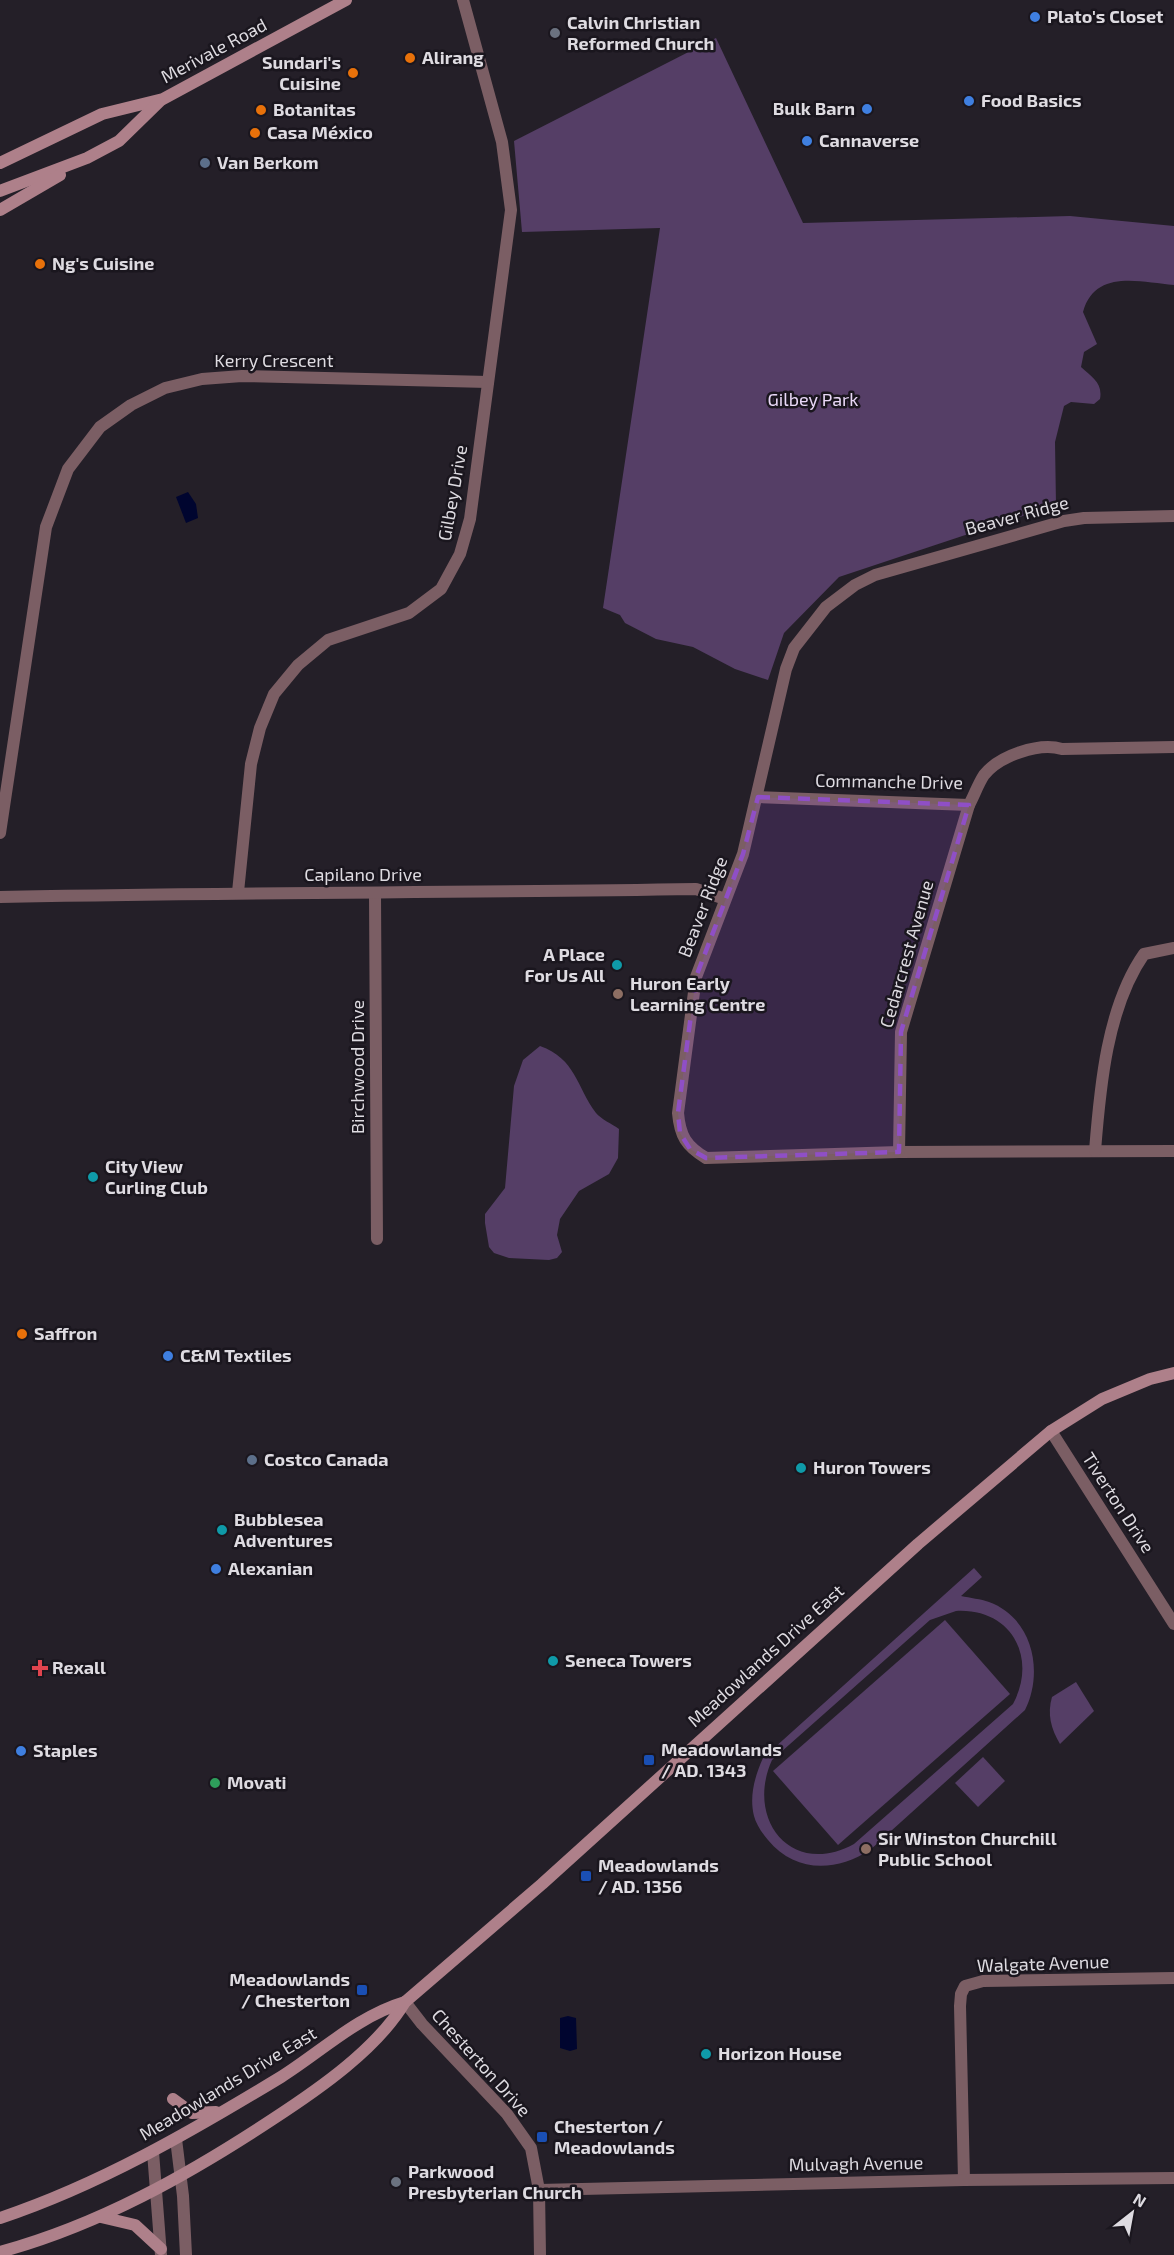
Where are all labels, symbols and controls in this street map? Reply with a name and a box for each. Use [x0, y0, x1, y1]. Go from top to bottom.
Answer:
place label: Plato's Closet [1047, 5, 1164, 27]
marker: Plato's Closet [1028, 10, 1042, 24]
place label: Calvin Christian Reformed Church [567, 11, 714, 54]
street label: Merivale Road [157, 13, 270, 87]
marker: Calvin Christian Reformed Church [548, 26, 562, 40]
place label: Alirang [422, 46, 484, 68]
place label: Sundari's Cuisine [262, 51, 341, 94]
marker: Alirang [403, 51, 417, 65]
marker: Sundari's Cuisine [346, 66, 360, 80]
place label: Food Basics [981, 89, 1082, 111]
marker: Food Basics [962, 94, 976, 108]
place label: Bulk Barn [773, 97, 855, 119]
place label: Botanitas [273, 98, 356, 120]
marker: Bulk Barn [860, 102, 874, 116]
marker: Botanitas [254, 103, 268, 117]
place label: Casa México [267, 121, 373, 143]
marker: Casa México [248, 126, 262, 140]
place label: Cannaverse [819, 129, 919, 151]
marker: Cannaverse [800, 134, 814, 148]
place label: Van Berkom [217, 151, 319, 173]
marker: Van Berkom [198, 156, 212, 170]
place label: Ng's Cuisine [52, 252, 154, 274]
marker: Ng's Cuisine [33, 257, 47, 271]
street label: Kerry Crescent [214, 349, 334, 371]
park label: Gilbey Park [768, 388, 858, 410]
street label: Gilbey Drive [433, 443, 471, 542]
street label: Beaver Ridge [963, 491, 1071, 539]
street label: Commanche Drive [815, 769, 963, 793]
street label: Beaver Ridge [673, 853, 731, 960]
street label: Capilano Drive [304, 863, 422, 885]
street label: Cedarcrest Avenue [874, 877, 938, 1030]
place label: A Place For Us All [524, 943, 605, 986]
marker: A Place For Us All [610, 958, 624, 972]
place label: Huron Early Learning Centre [630, 972, 765, 1015]
marker: Huron Early Learning Centre [611, 987, 625, 1001]
street label: Birchwood Drive [346, 1000, 368, 1134]
place label: City View Curling Club [105, 1155, 208, 1198]
marker: City View Curling Club [86, 1170, 100, 1184]
place label: Saffron [34, 1322, 97, 1344]
marker: Saffron [15, 1327, 29, 1341]
place label: C&M Textiles [180, 1344, 292, 1366]
marker: C&M Textiles [161, 1349, 175, 1363]
place label: Costco Canada [264, 1448, 389, 1470]
street label: Tiverton Drive [1078, 1448, 1160, 1557]
marker: Costco Canada [245, 1453, 259, 1467]
place label: Huron Towers [813, 1456, 931, 1478]
marker: Huron Towers [794, 1461, 808, 1475]
place label: Bubblesea Adventures [234, 1508, 333, 1551]
marker: Bubblesea Adventures [215, 1523, 229, 1537]
place label: Alexanian [228, 1557, 313, 1579]
marker: Alexanian [209, 1562, 223, 1576]
street label: Meadowlands Drive East [683, 1579, 848, 1731]
place label: Seneca Towers [565, 1649, 692, 1671]
marker: Seneca Towers [546, 1654, 560, 1668]
place label: Rexall [52, 1656, 106, 1678]
marker: Rexall [33, 1661, 47, 1675]
place label: Meadowlands / AD. 1343 [661, 1738, 782, 1781]
place label: Staples [33, 1739, 98, 1761]
marker: Staples [14, 1744, 28, 1758]
marker: Meadowlands / AD. 1343 [642, 1753, 656, 1767]
place label: Movati [227, 1771, 287, 1793]
marker: Movati [208, 1776, 222, 1790]
place label: Sir Winston Churchill Public School [878, 1827, 1057, 1870]
marker: Sir Winston Churchill Public School [859, 1842, 873, 1856]
place label: Meadowlands / AD. 1356 [598, 1854, 719, 1897]
marker: Meadowlands / AD. 1356 [579, 1869, 593, 1883]
street label: Walgate Avenue [976, 1950, 1109, 1976]
place label: Meadowlands / Chesterton [229, 1968, 350, 2011]
marker: Meadowlands / Chesterton [355, 1983, 369, 1997]
street label: Chesterton Drive [428, 2004, 536, 2121]
street label: Meadowlands Drive East [135, 2021, 320, 2145]
place label: Horizon House [718, 2042, 842, 2064]
marker: Horizon House [699, 2047, 713, 2061]
place label: Chesterton / Meadowlands [554, 2115, 675, 2158]
marker: Chesterton / Meadowlands [535, 2130, 549, 2144]
street label: Mulvagh Avenue [788, 2151, 924, 2175]
place label: Parkwood Presbyterian Church [408, 2160, 582, 2203]
marker: Parkwood Presbyterian Church [389, 2175, 403, 2189]
north arrow [1102, 2183, 1162, 2243]
text: N [1130, 2189, 1150, 2211]

